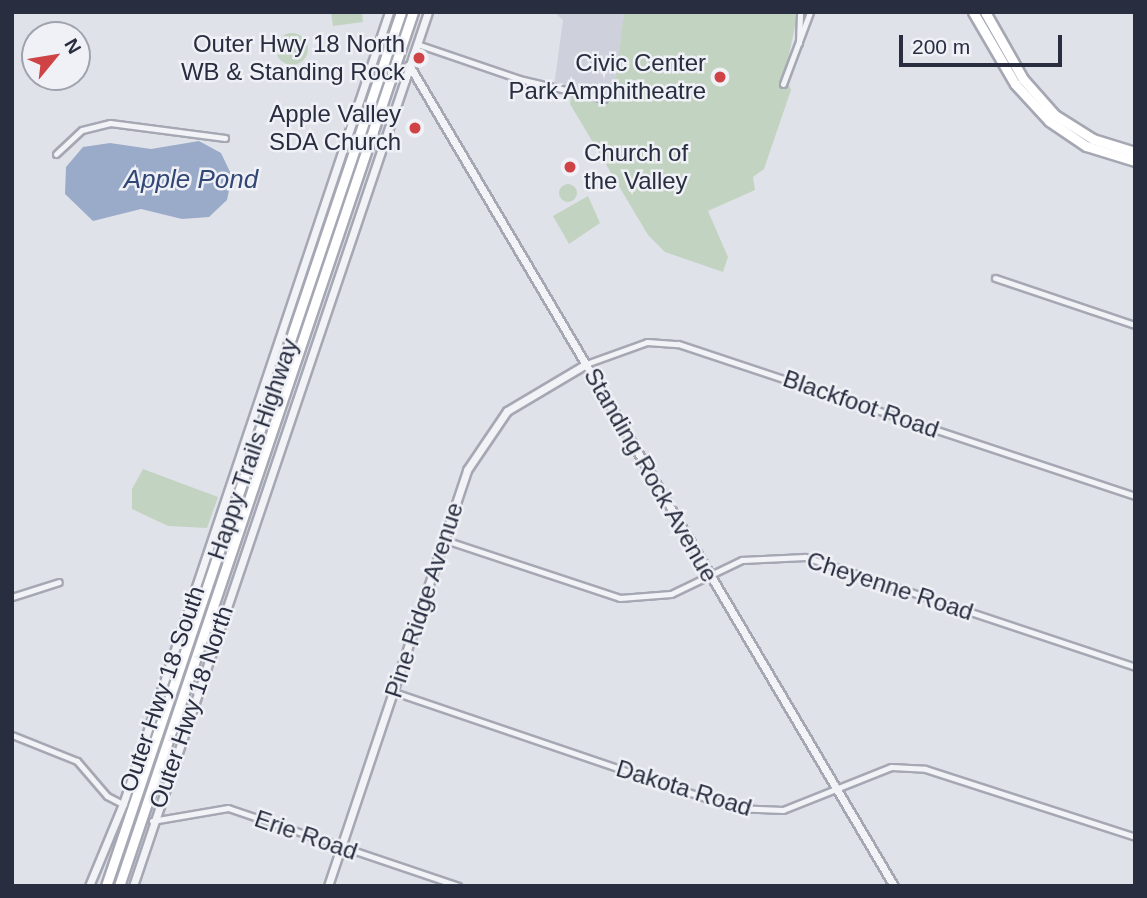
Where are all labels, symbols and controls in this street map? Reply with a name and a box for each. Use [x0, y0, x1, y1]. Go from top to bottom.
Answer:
north arrow [21, 21, 91, 91]
scale bar [902, 21, 1065, 65]
place label: Outer Hwy 18 North WB & Standing Rock [181, 30, 405, 86]
text: N [60, 35, 85, 57]
text: 200 m [912, 35, 970, 58]
place label: Civic Center Park Amphitheatre [507, 49, 706, 105]
marker: Outer Hwy 18 North WB & Standing Rock [411, 50, 427, 66]
marker: Civic Center Park Amphitheatre [712, 69, 728, 85]
place label: Apple Valley SDA Church [268, 100, 401, 156]
marker: Apple Valley SDA Church [407, 120, 423, 136]
place label: Church of the Valley [584, 139, 688, 195]
marker: Church of the Valley [562, 159, 578, 175]
water label: Apple Pond [124, 164, 258, 196]
street label: Happy Trails Highway [202, 334, 304, 564]
street label: Standing Rock Avenue [578, 362, 724, 588]
street label: Blackfoot Road [779, 364, 943, 444]
street label: Pine Ridge Avenue [379, 498, 469, 702]
street label: Cheyenne Road [803, 546, 977, 626]
street label: Outer Hwy 18 South [113, 582, 211, 796]
street label: Outer Hwy 18 North [143, 602, 239, 812]
street label: Dakota Road [613, 754, 755, 822]
street label: Erie Road [251, 804, 361, 866]

